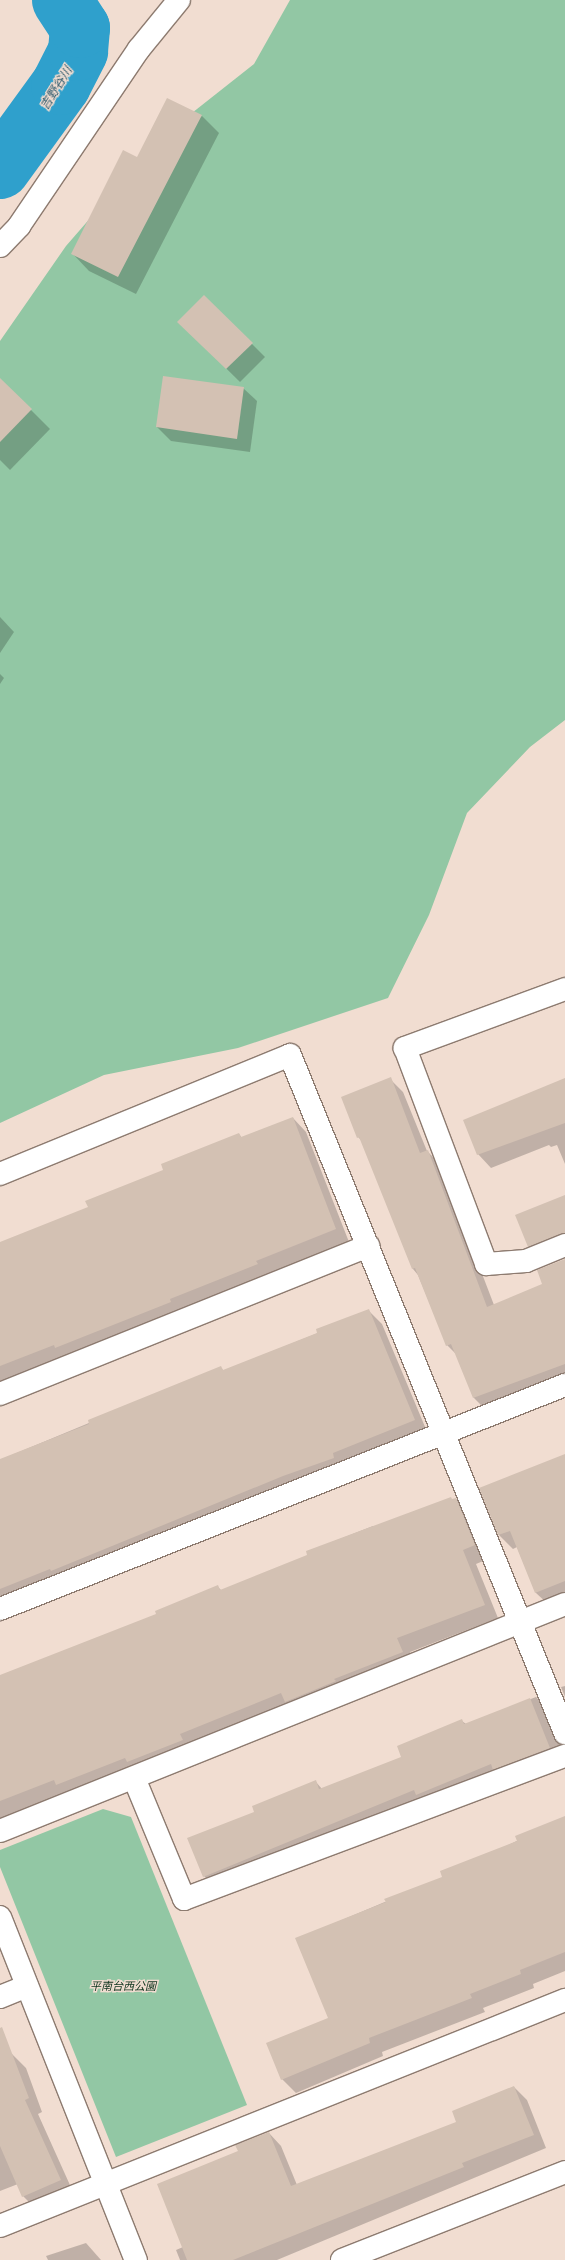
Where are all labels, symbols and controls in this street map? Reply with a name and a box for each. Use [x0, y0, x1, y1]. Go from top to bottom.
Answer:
water label: 吉野谷川 [37, 64, 75, 112]
park label: 平南台西公園 [90, 1979, 156, 1993]

